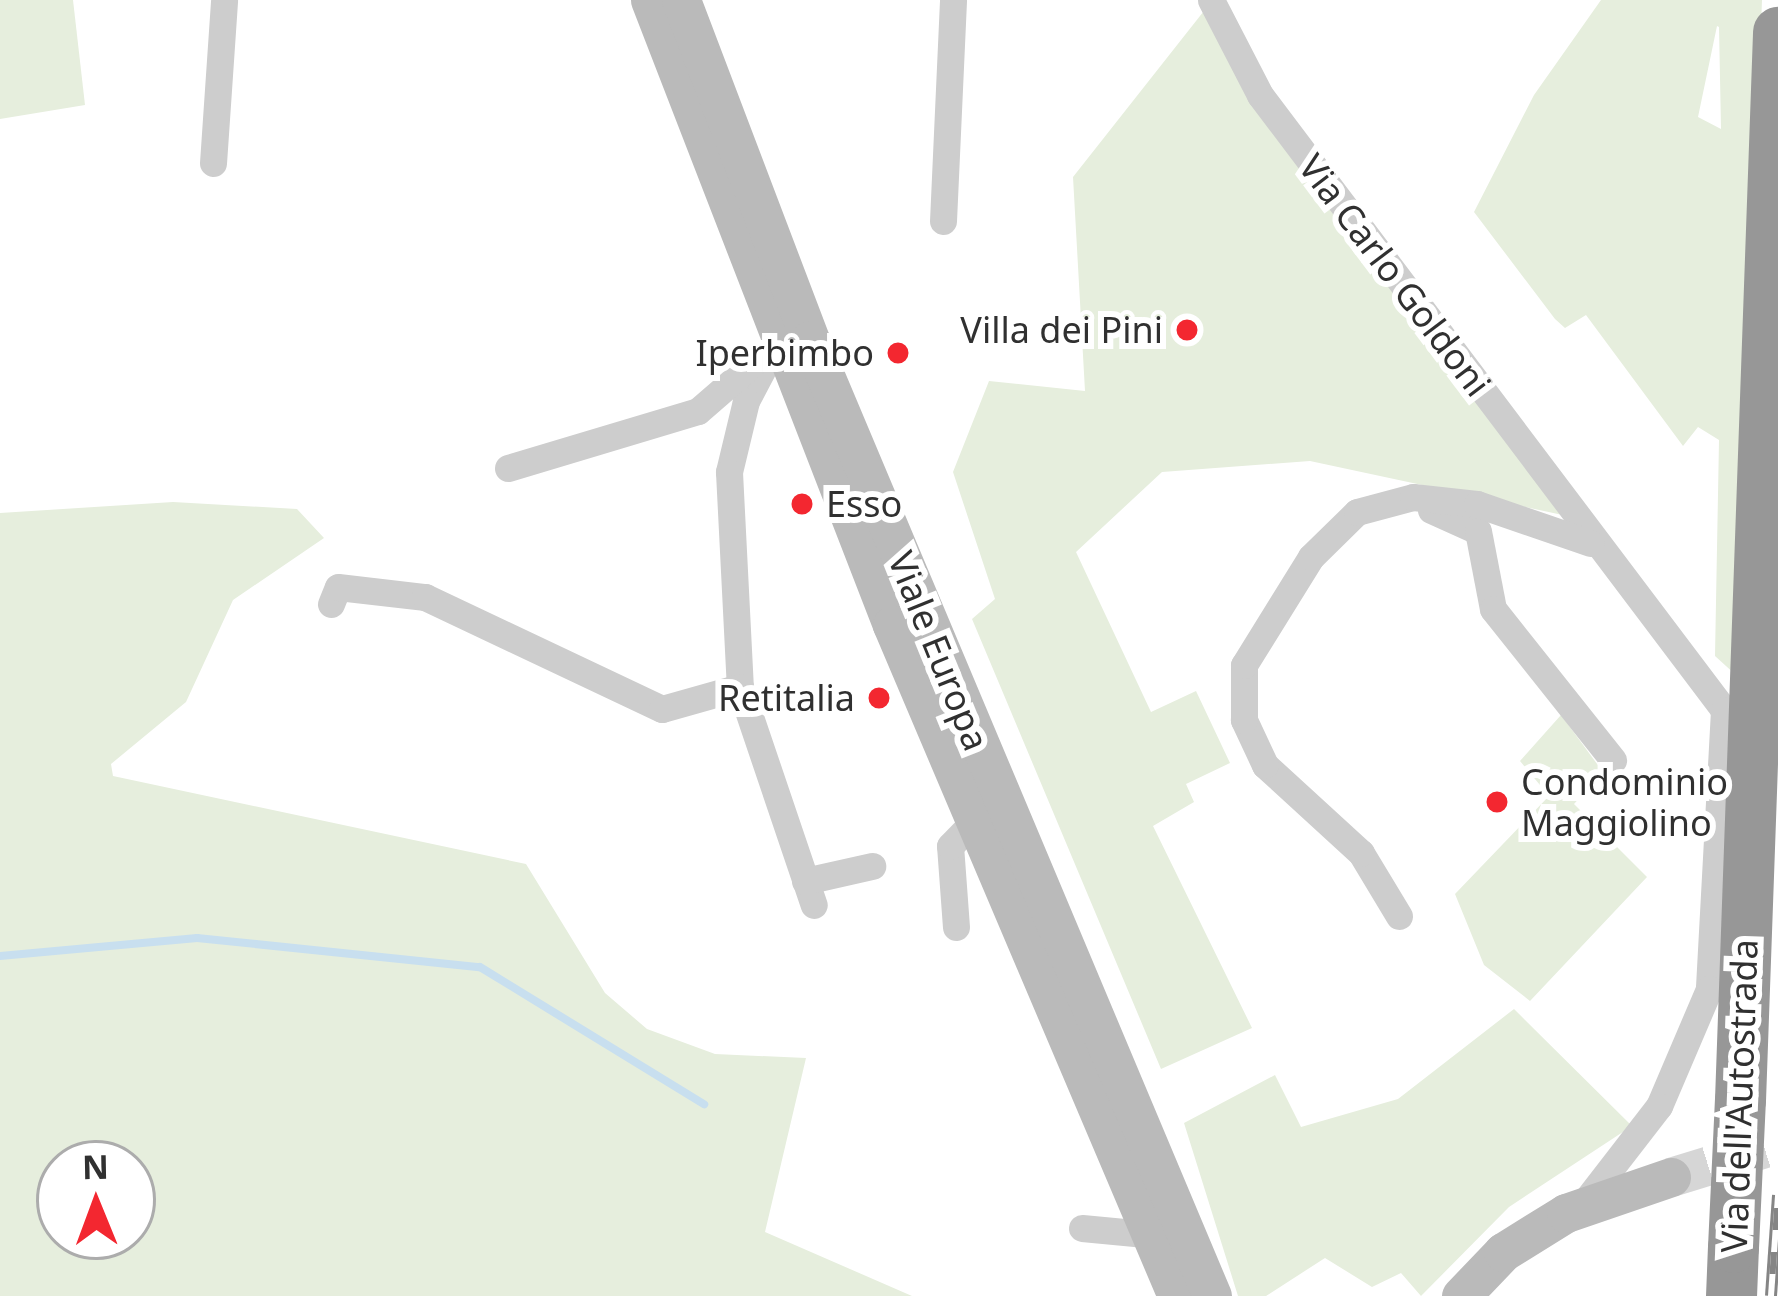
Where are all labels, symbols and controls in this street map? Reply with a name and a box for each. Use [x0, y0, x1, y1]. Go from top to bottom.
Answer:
street label: Via Carlo Goldoni [1290, 146, 1500, 404]
place label: Villa dei Pini [960, 308, 1163, 352]
marker: Villa dei Pini [1174, 317, 1200, 343]
place label: Iperbimbo [695, 331, 874, 375]
marker: Iperbimbo [885, 340, 911, 366]
place label: Esso [826, 482, 902, 526]
marker: Esso [789, 491, 815, 517]
street label: Viale Europa [880, 545, 998, 757]
place label: Retitalia [718, 676, 855, 720]
marker: Retitalia [866, 685, 892, 711]
place label: Condominio Maggiolino [1521, 759, 1728, 844]
marker: Condominio Maggiolino [1484, 789, 1510, 815]
street label: Via dell'Autostrada [1712, 938, 1766, 1254]
north arrow [36, 1140, 156, 1260]
text: N [82, 1144, 109, 1189]

